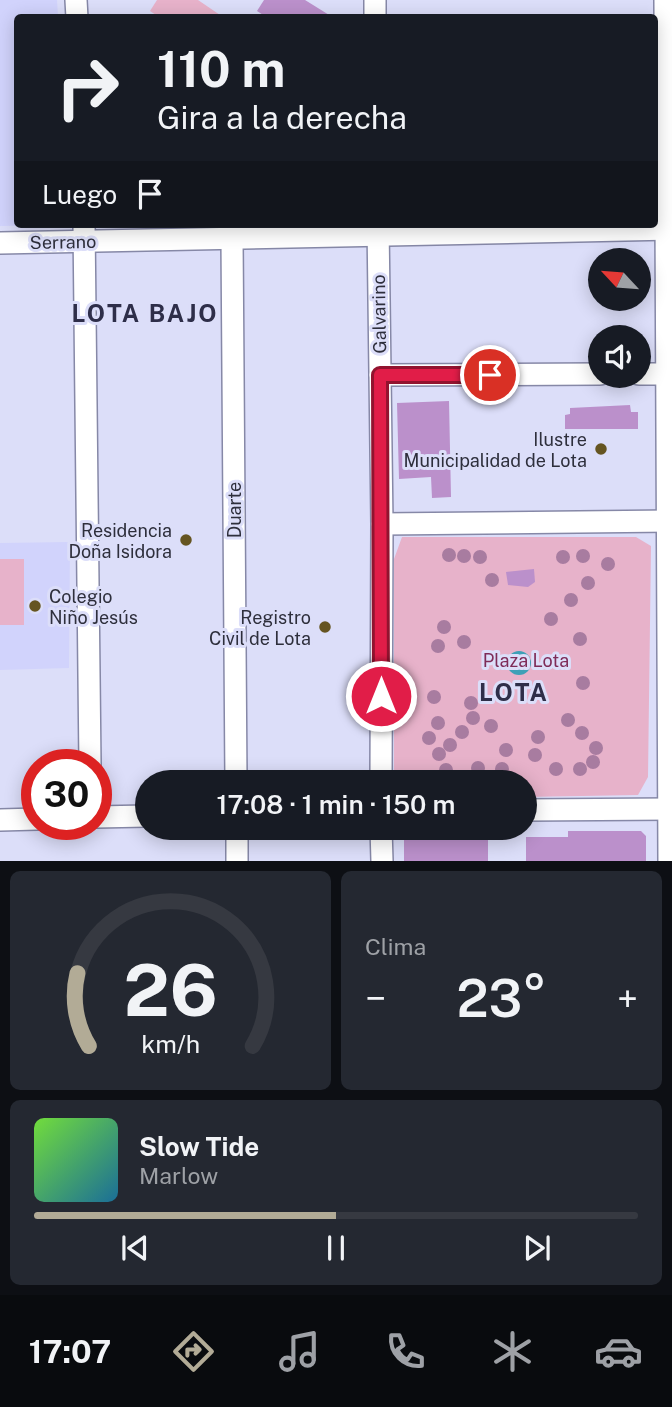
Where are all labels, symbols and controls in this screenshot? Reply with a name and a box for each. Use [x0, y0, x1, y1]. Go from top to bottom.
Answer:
text: 110 m [157, 40, 285, 98]
icon: right [42, 42, 133, 133]
text: Gira a la derecha [157, 99, 407, 136]
icon: arrive [131, 175, 169, 213]
text: Luego [42, 179, 117, 210]
street label: Serrano [30, 231, 96, 253]
north arrow [588, 248, 651, 312]
map controls [588, 248, 651, 388]
street label: Galvarino [368, 274, 390, 354]
district label: LOTA BAJO [71, 299, 219, 327]
button: sound [588, 325, 651, 388]
pin [460, 345, 520, 405]
icon: arrive [471, 356, 509, 394]
place label: Ilustre Municipalidad de Lota [404, 429, 587, 471]
marker: Ilustre Municipalidad de Lota [593, 441, 609, 457]
street label: Duarte [224, 482, 245, 538]
place label: Residencia Doña Isidora [68, 520, 172, 562]
marker: Residencia Doña Isidora [178, 532, 194, 548]
place label: Colegio Niño Jesús [49, 586, 138, 628]
marker: Colegio Niño Jesús [27, 598, 43, 614]
place label: Registro Civil de Lota [209, 607, 311, 649]
marker: Registro Civil de Lota [317, 619, 333, 635]
park label: Plaza Lota [483, 650, 569, 671]
position arrow [344, 659, 418, 733]
district label: LOTA [479, 678, 549, 706]
speed limit sign: 30 [21, 749, 112, 840]
text: 17:08 · 1 min · 150 m [217, 789, 455, 820]
text: Clima [365, 933, 426, 960]
text: 26 [123, 948, 218, 1033]
text: 23° [456, 968, 547, 1029]
text: − [365, 976, 386, 1021]
text: + [617, 976, 638, 1021]
text: km/h [141, 1029, 200, 1059]
text: Slow Tide [139, 1131, 259, 1162]
text: Marlow [139, 1162, 218, 1189]
icon: previous [116, 1229, 154, 1267]
icon: pause [317, 1229, 355, 1267]
icon: next [518, 1229, 556, 1267]
icon: directions [169, 1327, 218, 1376]
icon: music [275, 1327, 324, 1376]
icon: phone [381, 1327, 430, 1376]
icon: climate [488, 1327, 537, 1376]
icon: car [594, 1327, 643, 1376]
text: 17:07 [29, 1333, 111, 1370]

